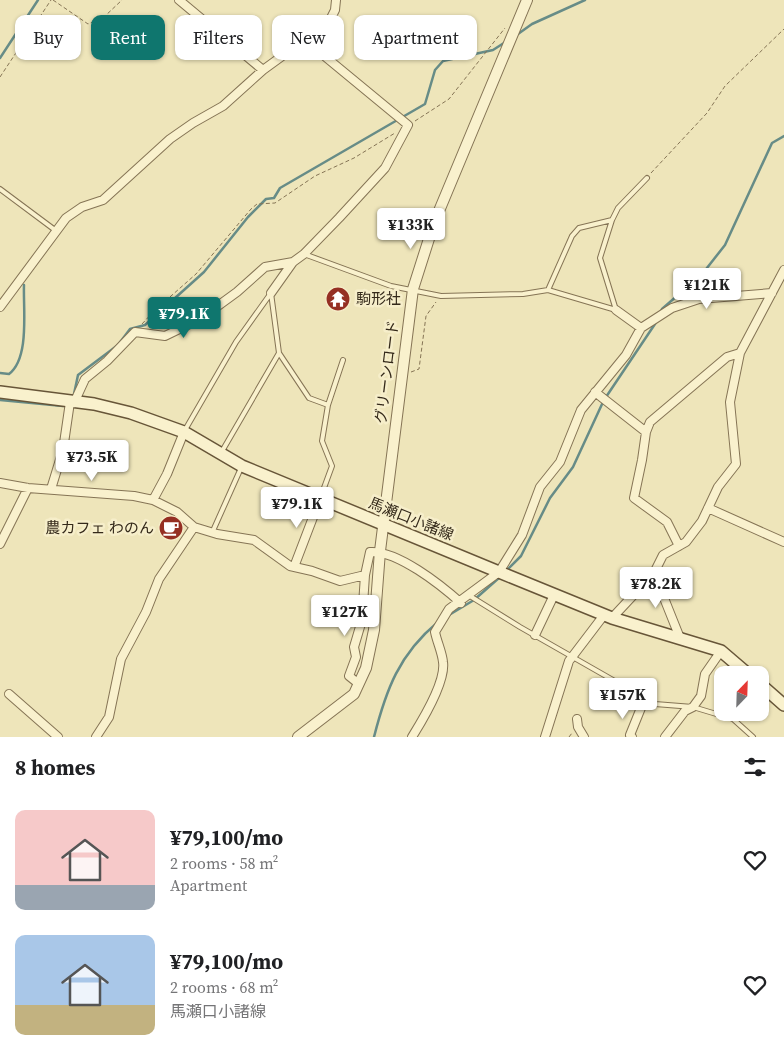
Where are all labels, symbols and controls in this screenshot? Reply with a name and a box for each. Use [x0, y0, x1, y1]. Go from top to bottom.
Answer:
chip: Buy [15, 15, 81, 60]
chip: Rent [91, 15, 165, 60]
chip: Filters [175, 15, 262, 60]
chip: New [272, 15, 344, 60]
chip: Apartment [354, 15, 477, 60]
pin: ¥133K [376, 208, 446, 250]
text: ¥133K [388, 213, 434, 235]
pin: ¥121K [672, 268, 742, 310]
text: ¥121K [684, 273, 730, 295]
temple icon: 駒形社 [325, 286, 351, 312]
place label: 駒形社 [356, 288, 401, 309]
pin: ¥79.1K [143, 296, 225, 339]
text: ¥79.1K [159, 302, 209, 324]
street label: グリーンロード [370, 319, 403, 425]
pin: ¥73.5K [51, 440, 133, 482]
text: ¥73.5K [67, 445, 117, 467]
pin: ¥79.1K [256, 486, 338, 529]
text: ¥79.1K [272, 492, 322, 514]
street label: 馬瀬口小諸線 [366, 492, 457, 545]
cafe icon: 農カフェ わのん [158, 515, 184, 541]
place label: 農カフェ わのん [46, 517, 154, 538]
pin: ¥78.2K [615, 566, 697, 609]
text: ¥78.2K [631, 572, 681, 594]
pin: ¥127K [310, 594, 380, 637]
text: ¥127K [322, 600, 368, 622]
north arrow [714, 666, 769, 721]
map controls [714, 666, 769, 721]
pin: ¥157K [588, 678, 658, 720]
text: ¥157K [600, 683, 646, 705]
text: 8 homes [15, 753, 95, 782]
icon: filters [741, 753, 769, 781]
text: ¥79,100/mo [170, 823, 283, 852]
icon: home [55, 830, 115, 890]
icon: heart [741, 846, 769, 874]
text: 2 rooms · 58 m² [170, 852, 278, 874]
text: Apartment [170, 874, 247, 896]
text: ¥79,100/mo [170, 947, 283, 976]
icon: home [55, 955, 115, 1015]
icon: heart [741, 971, 769, 999]
text: 2 rooms · 68 m² [170, 976, 278, 998]
text: 馬瀬口小諸線 [170, 1000, 266, 1022]

